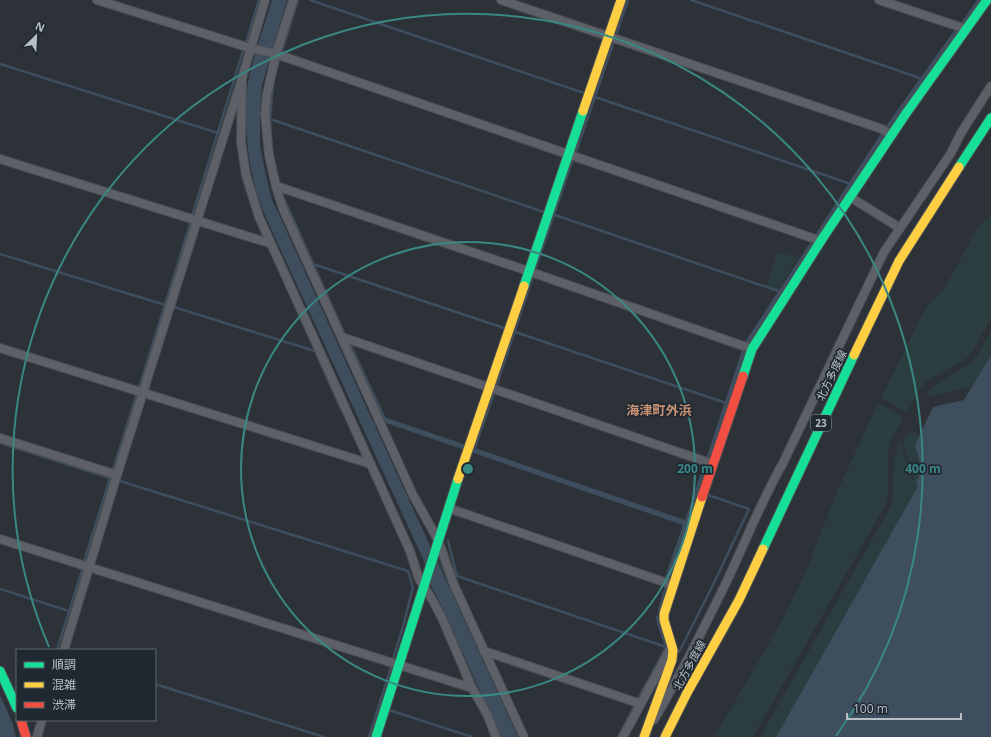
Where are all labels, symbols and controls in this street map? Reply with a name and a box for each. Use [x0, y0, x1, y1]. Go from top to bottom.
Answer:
north arrow [16, 16, 56, 56]
text: N [33, 18, 47, 35]
street label: 北方多度線 [812, 347, 850, 403]
district label: 海津町外浜 [626, 401, 692, 419]
road number: 23 [811, 415, 831, 431]
text: 200 m [677, 460, 713, 477]
text: 400 m [905, 460, 941, 477]
centre of rings [461, 462, 475, 476]
street label: 北方多度線 [669, 637, 709, 693]
legend [16, 649, 156, 721]
text: 順調 [52, 656, 76, 673]
text: 混雑 [52, 676, 76, 693]
scale bar [847, 695, 961, 721]
text: 渋滞 [52, 696, 76, 713]
text: 100 m [853, 700, 888, 717]

